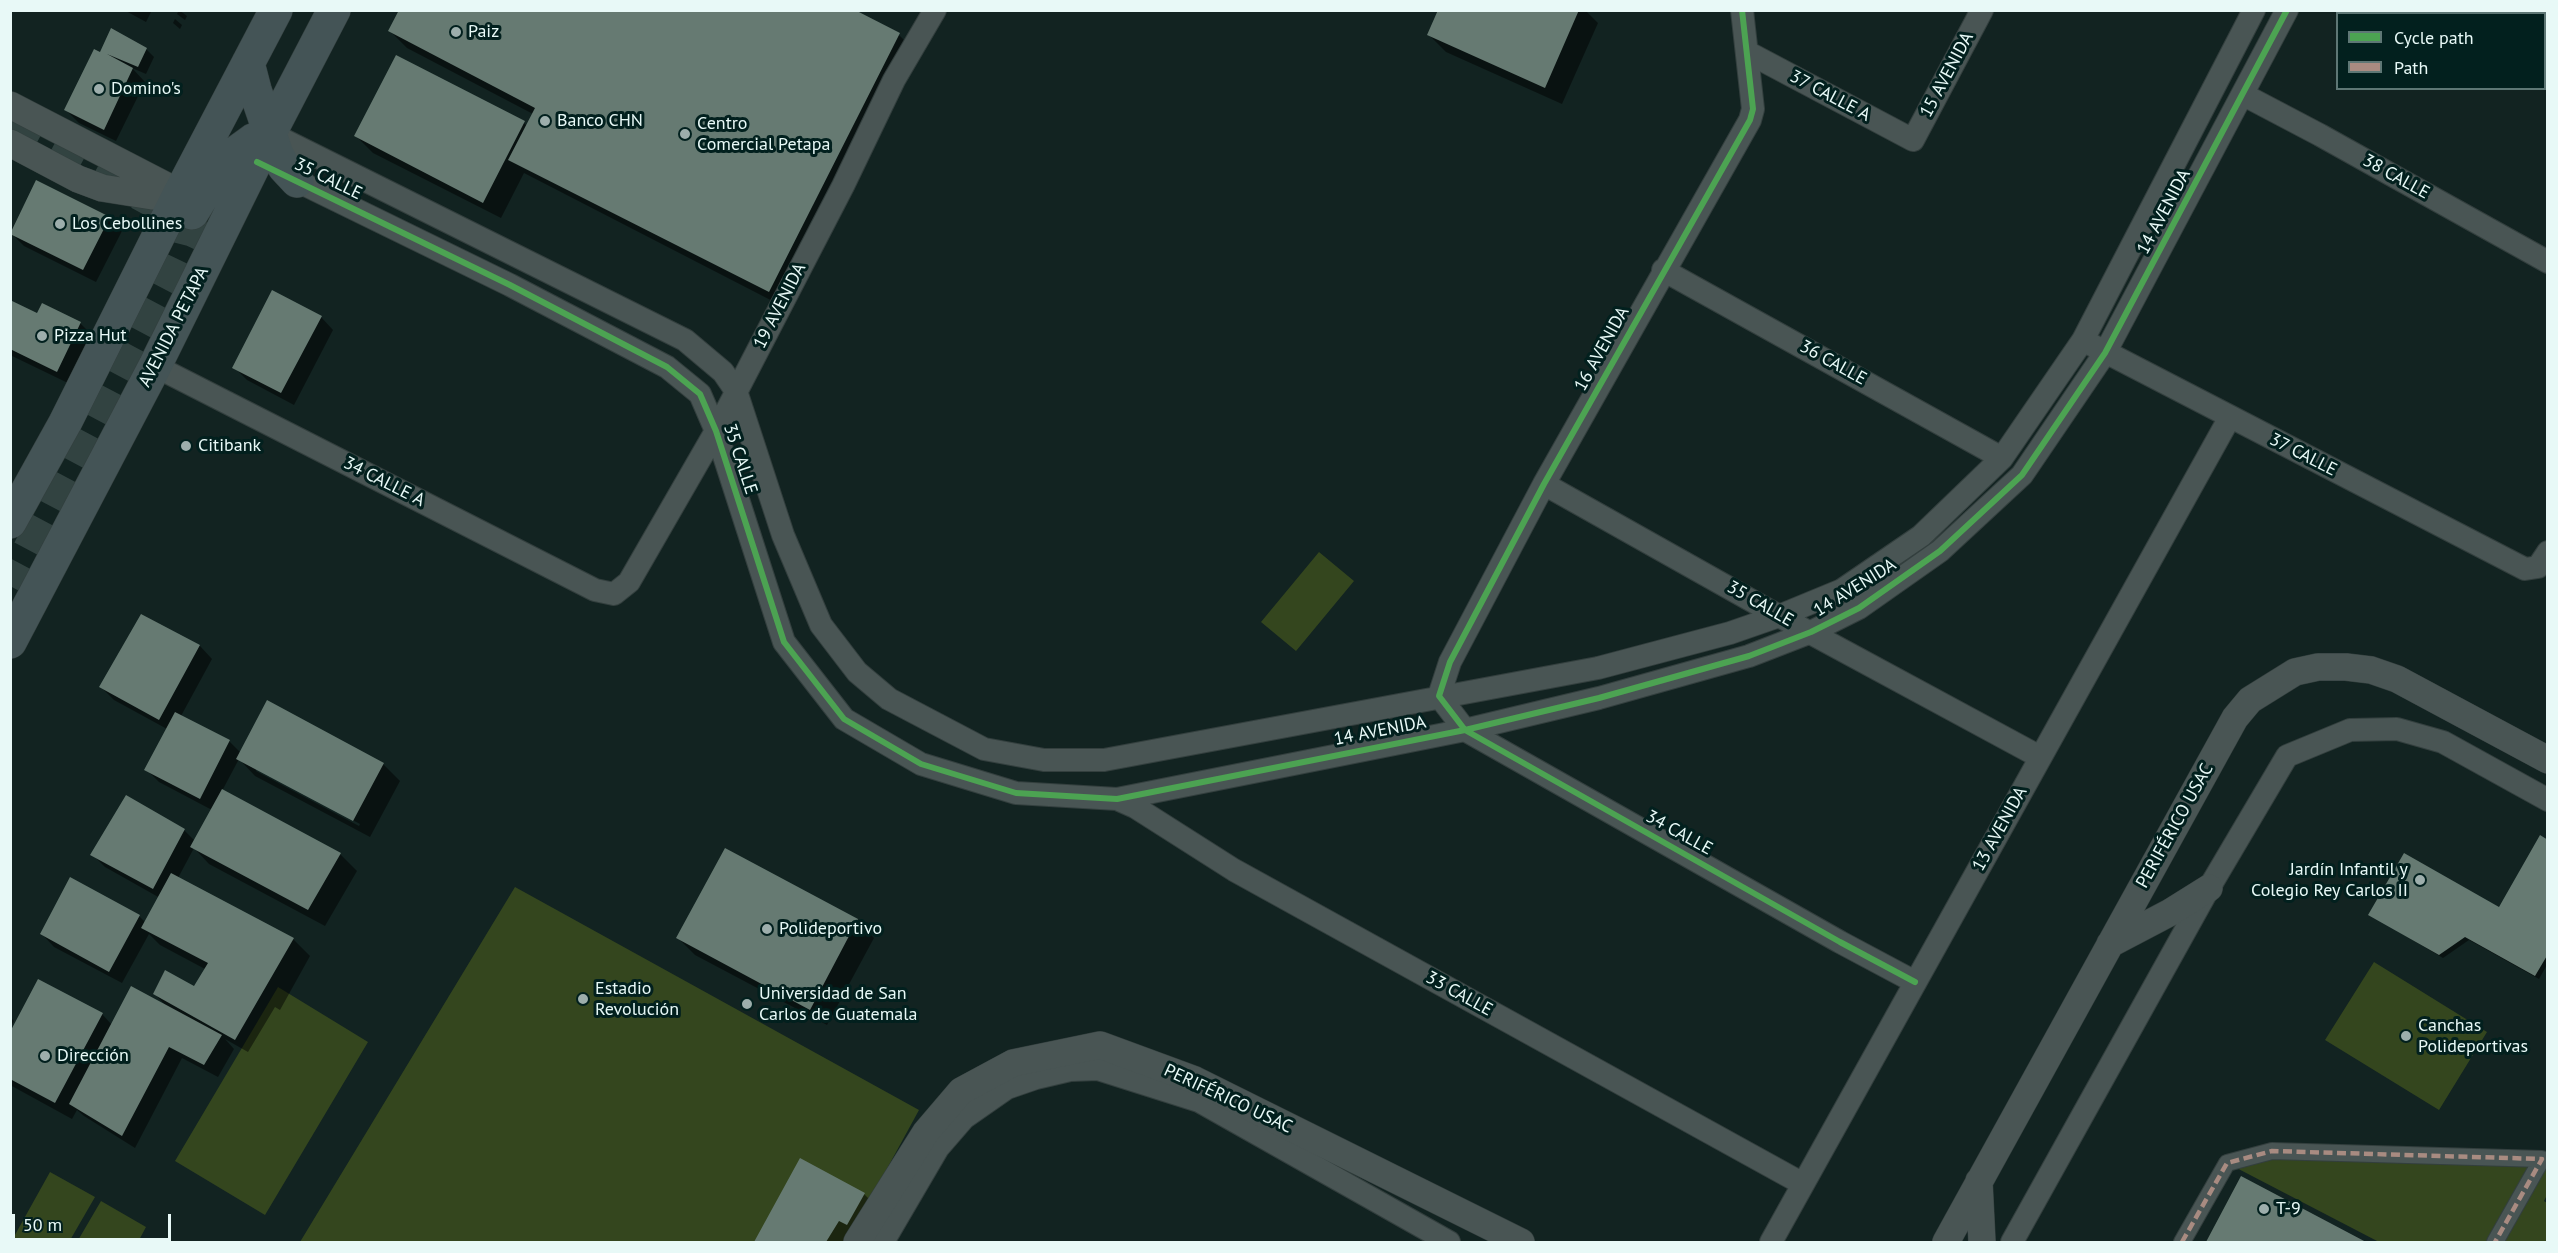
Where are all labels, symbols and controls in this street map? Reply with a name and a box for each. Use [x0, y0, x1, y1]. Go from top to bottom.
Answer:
legend [2336, 12, 2546, 90]
place label: Paiz [468, 21, 499, 43]
marker: Paiz [449, 25, 463, 39]
text: Cycle path [2394, 26, 2474, 49]
street label: 15 AVENIDA [1916, 29, 1978, 121]
text: Path [2394, 56, 2428, 79]
street label: 37 CALLE A [1786, 66, 1874, 126]
place label: Domino's [111, 78, 181, 100]
marker: Domino's [92, 82, 106, 96]
place label: Banco CHN [557, 110, 643, 132]
place label: Centro Comercial Petapa [697, 113, 830, 156]
marker: Banco CHN [538, 114, 552, 128]
marker: Centro Comercial Petapa [678, 127, 692, 141]
street label: 38 CALLE [2359, 150, 2433, 204]
street label: 35 CALLE [290, 153, 366, 205]
street label: 14 AVENIDA [2133, 166, 2195, 258]
place label: Los Cebollines [72, 213, 182, 235]
marker: Los Cebollines [53, 217, 67, 231]
street label: 19 AVENIDA [749, 260, 811, 352]
street label: AVENIDA PETAPA [134, 263, 214, 391]
street label: 16 AVENIDA [1570, 303, 1634, 395]
place label: Pizza Hut [54, 325, 127, 347]
marker: Pizza Hut [35, 329, 49, 343]
street label: 36 CALLE [1796, 336, 1870, 390]
street label: 35 CALLE [718, 421, 762, 497]
street label: 37 CALLE [2266, 429, 2340, 481]
place label: Citibank [198, 435, 261, 457]
marker: Citibank [179, 439, 193, 453]
street label: 34 CALLE A [340, 452, 428, 512]
street label: 14 AVENIDA [1810, 554, 1900, 622]
street label: 35 CALLE [1723, 576, 1797, 632]
street label: 14 AVENIDA [1332, 712, 1428, 750]
street label: PERIFÉRICO USAC [2132, 760, 2218, 892]
street label: 13 AVENIDA [1968, 783, 2032, 875]
street label: 34 CALLE [1642, 806, 1716, 860]
place label: Jardín Infantil y Colegio Rey Carlos II [2251, 859, 2408, 902]
marker: Jardín Infantil y Colegio Rey Carlos II [2413, 873, 2427, 887]
place label: Polideportivo [779, 918, 882, 940]
marker: Polideportivo [760, 922, 774, 936]
street label: 33 CALLE [1422, 967, 1496, 1021]
place label: Estadio Revolución [595, 978, 679, 1020]
place label: Universidad de San Carlos de Guatemala [759, 983, 917, 1026]
marker: Estadio Revolución [576, 992, 590, 1006]
marker: Universidad de San Carlos de Guatemala [740, 997, 754, 1011]
place label: Canchas Polideportivas [2418, 1015, 2528, 1058]
marker: Canchas Polideportivas [2399, 1029, 2413, 1043]
place label: Dirección [57, 1045, 129, 1067]
marker: Dirección [38, 1049, 52, 1063]
street label: PERIFÉRICO USAC [1160, 1060, 1296, 1138]
place label: T-9 [2276, 1198, 2301, 1220]
scale bar [15, 1202, 174, 1240]
marker: T-9 [2257, 1202, 2271, 1216]
text: 50 m [23, 1213, 62, 1236]

